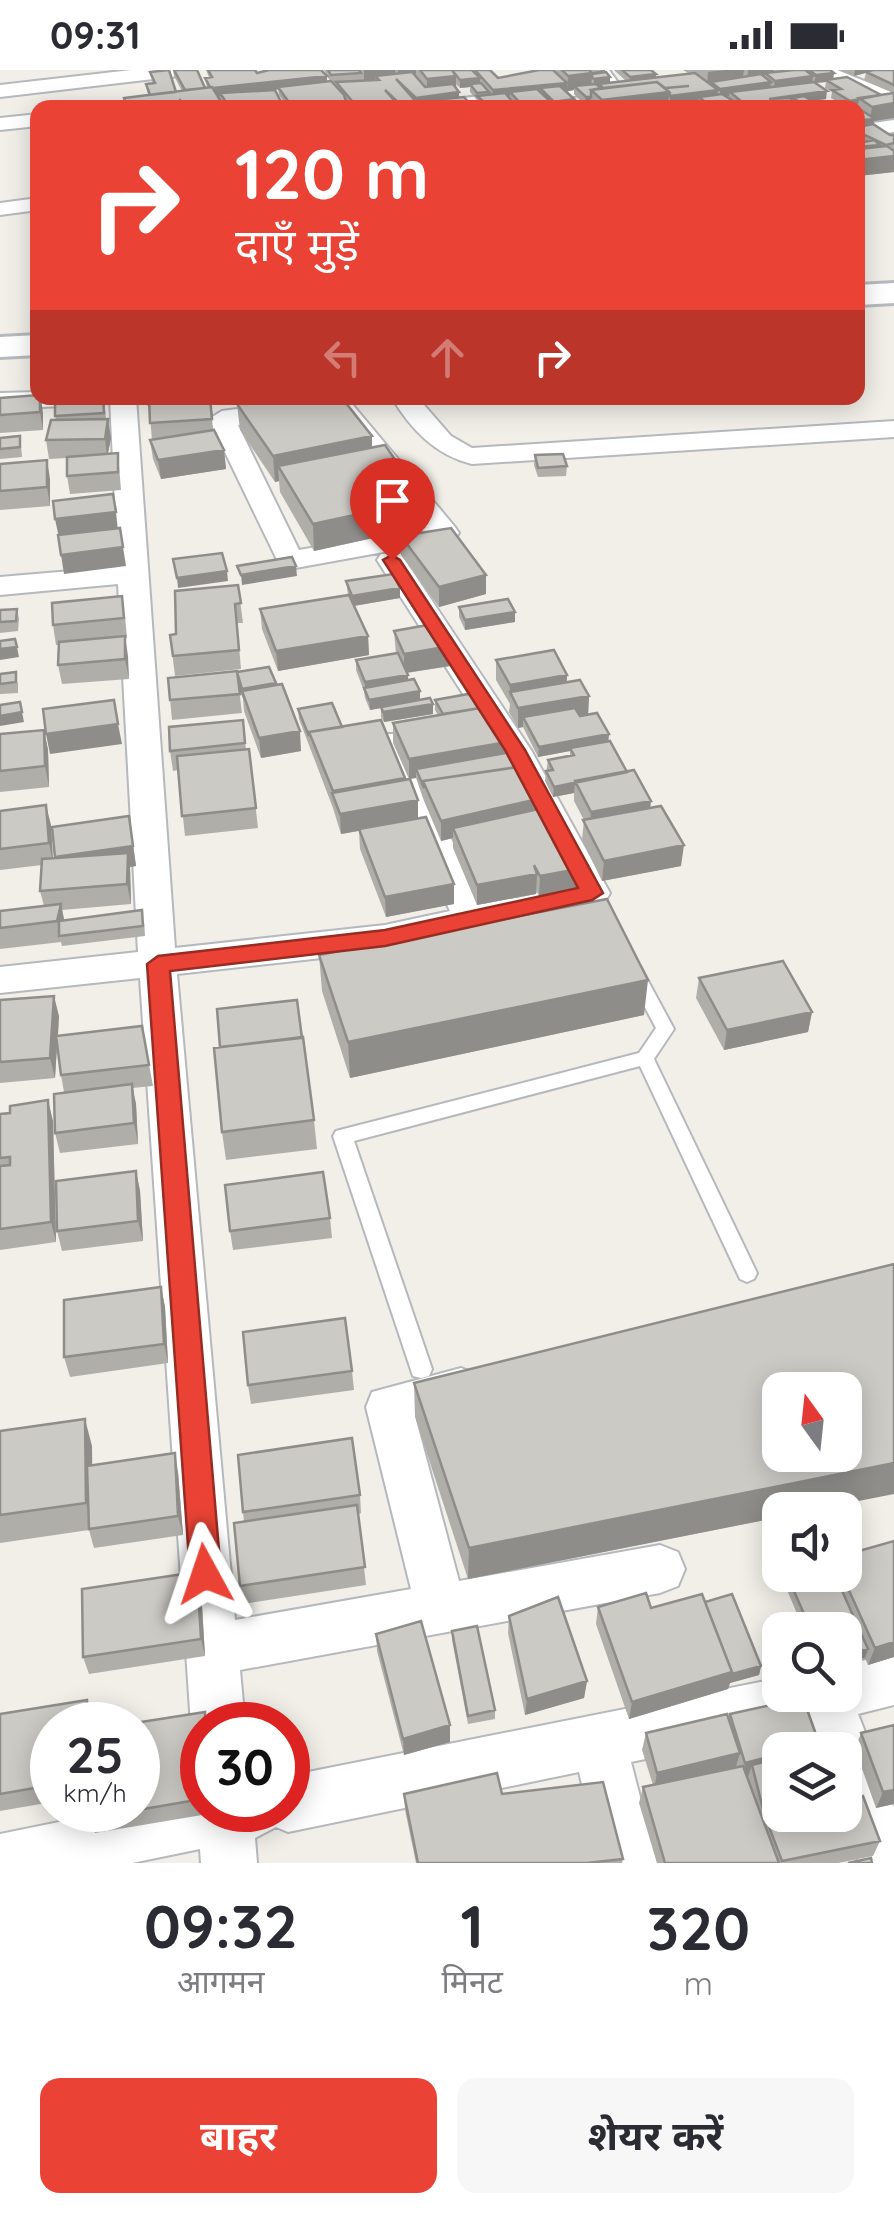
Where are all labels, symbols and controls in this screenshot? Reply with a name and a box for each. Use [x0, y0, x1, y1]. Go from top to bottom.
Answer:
text: 09:31 [50, 11, 140, 59]
text: 120 m [235, 129, 429, 217]
icon: right [70, 140, 200, 270]
text: दाएँ मुड़ें [235, 216, 359, 272]
icon: left [315, 330, 370, 385]
icon: ahead [420, 330, 475, 385]
icon: right [525, 330, 580, 385]
pin [350, 458, 435, 561]
icon: arrive [365, 473, 420, 528]
north arrow [762, 1372, 862, 1472]
map controls [762, 1372, 862, 1832]
button: sound [762, 1492, 862, 1592]
position arrow [153, 1522, 257, 1626]
button: search [762, 1612, 862, 1712]
speed limit sign: 30 [180, 1702, 310, 1832]
text: 25 [66, 1723, 124, 1786]
button: layers [762, 1732, 862, 1832]
text: km/h [63, 1777, 127, 1808]
text: 09:32 [144, 1888, 298, 1963]
text: 1 [461, 1888, 484, 1963]
text: 320 [647, 1890, 750, 1965]
text: आगमन [177, 1961, 265, 2001]
text: मिनट [442, 1961, 503, 2001]
text: m [684, 1963, 713, 2003]
button: बाहर [40, 2078, 437, 2193]
button: शेयर करें [457, 2078, 854, 2193]

